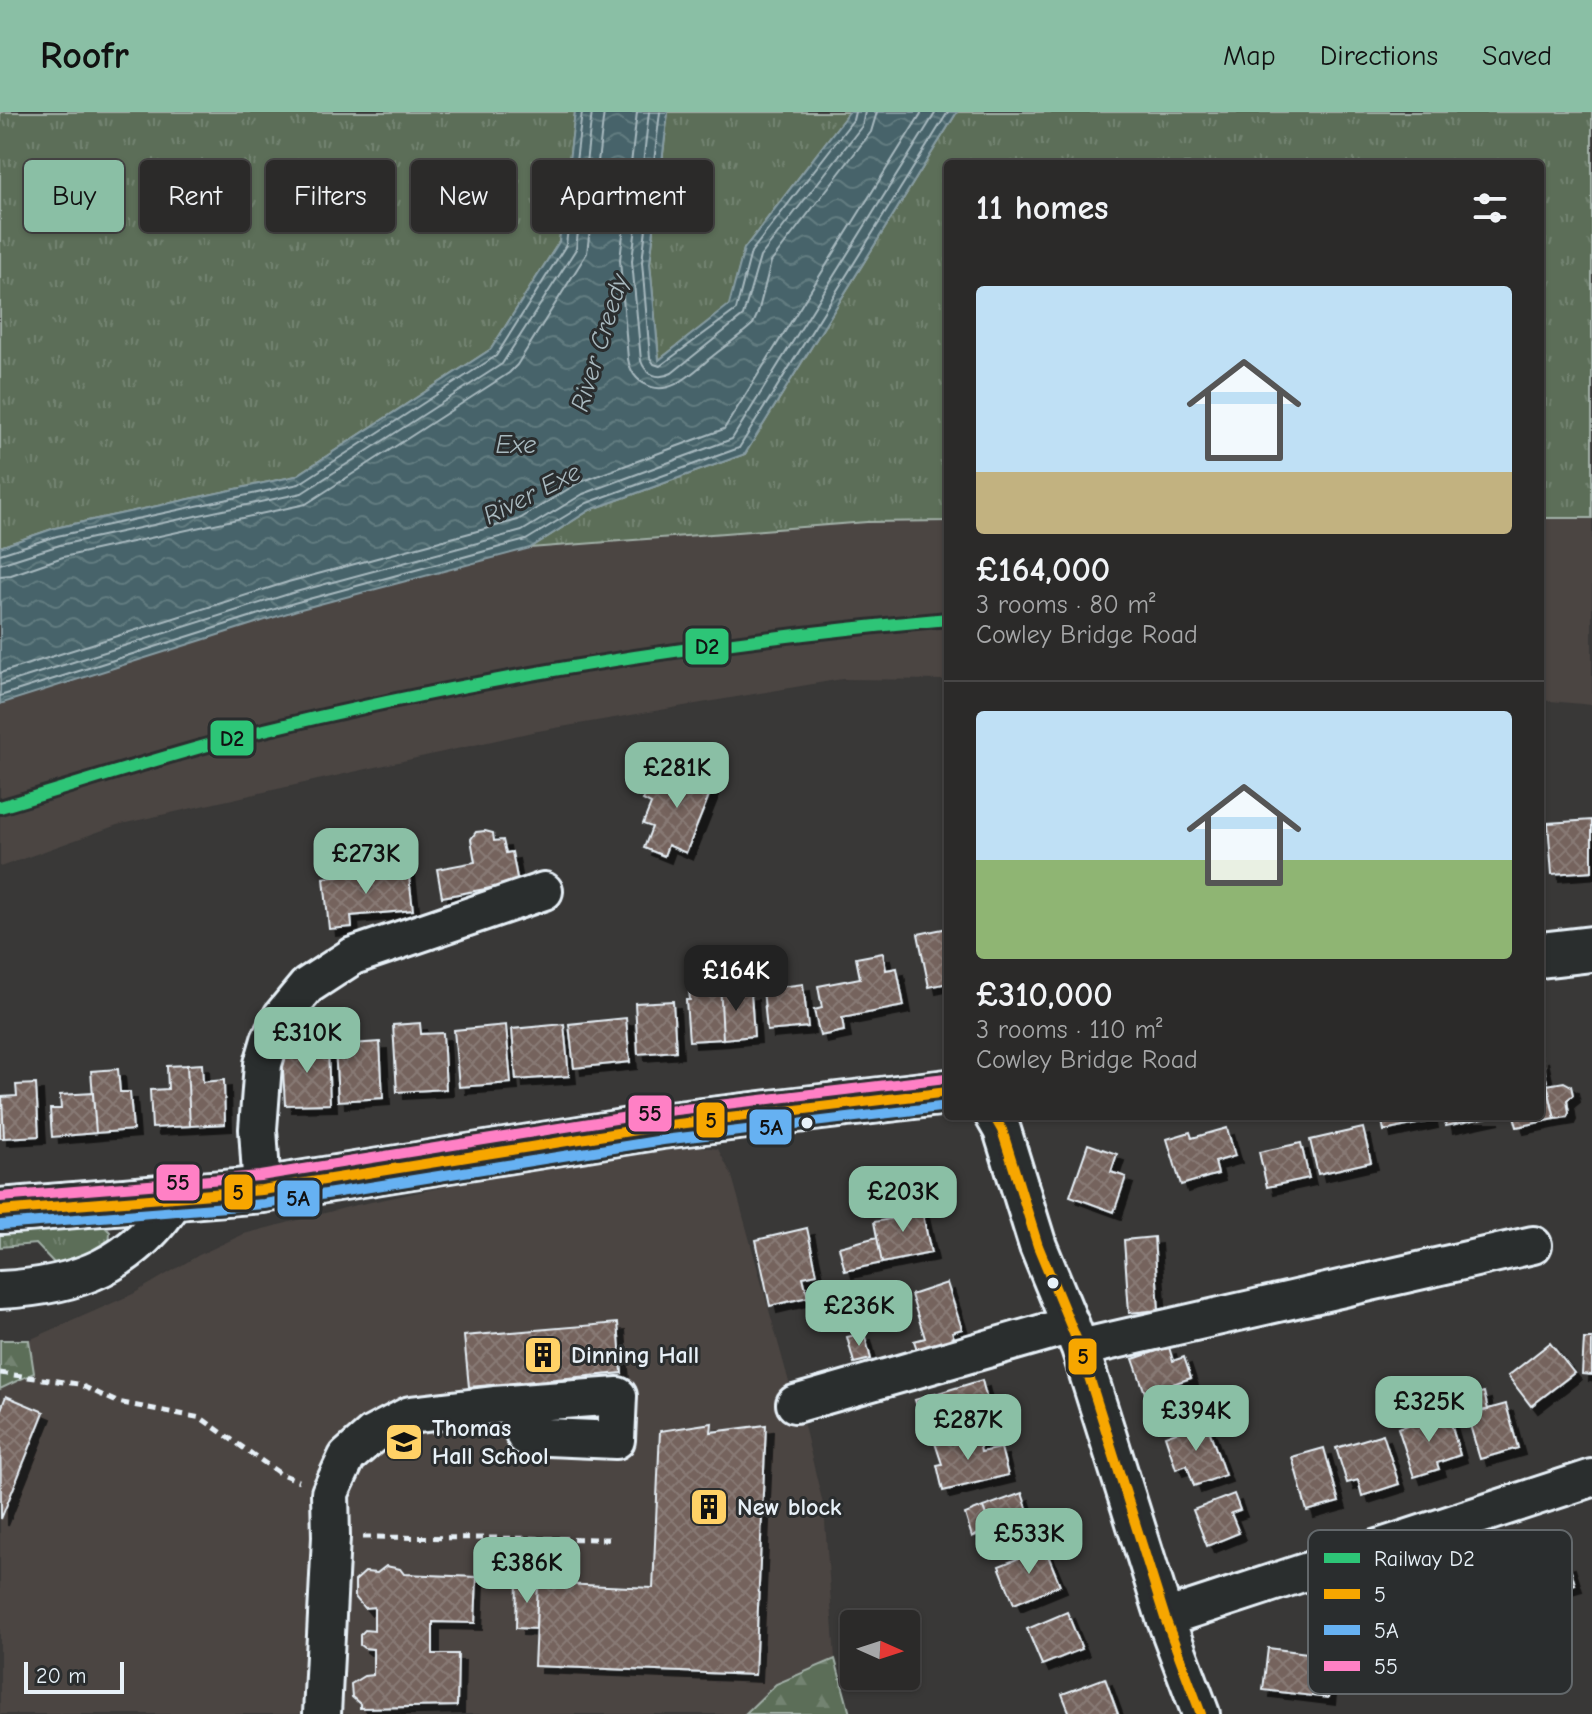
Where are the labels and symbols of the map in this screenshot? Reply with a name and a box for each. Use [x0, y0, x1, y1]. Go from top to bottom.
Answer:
water label: River Creedy [565, 270, 635, 415]
water label: Exe [496, 430, 536, 460]
water label: River Exe [478, 457, 586, 531]
line badge: D2 [684, 627, 730, 666]
text: D2 [695, 634, 719, 660]
line badge: D2 [209, 719, 255, 757]
text: D2 [220, 726, 244, 752]
pin: £281K [621, 742, 733, 810]
pin: £273K [310, 828, 422, 896]
pin: £164K [680, 945, 792, 1013]
pin: £310K [251, 1007, 363, 1075]
line badge: 55 [627, 1094, 673, 1133]
text: 55 [638, 1101, 662, 1127]
line badge: 5 [695, 1101, 726, 1139]
text: 5 [705, 1108, 717, 1134]
line badge: 5A [748, 1108, 793, 1146]
text: 5A [759, 1115, 783, 1141]
unlabelled marker [799, 1115, 815, 1131]
line badge: 55 [155, 1163, 201, 1202]
pin: £203K [847, 1166, 959, 1234]
text: 55 [166, 1170, 190, 1196]
line badge: 5 [223, 1173, 254, 1211]
line badge: 5A [276, 1179, 321, 1218]
text: 5 [232, 1180, 244, 1206]
text: 5A [286, 1186, 310, 1212]
unlabelled marker [1045, 1275, 1061, 1291]
pin: £236K [803, 1280, 915, 1348]
building icon: Dinning Hall [522, 1334, 564, 1376]
line badge: 5 [1067, 1337, 1098, 1376]
place label: Dinning Hall [571, 1341, 699, 1369]
text: 5 [1077, 1344, 1089, 1370]
pin: £325K [1373, 1376, 1485, 1444]
pin: £394K [1140, 1385, 1252, 1453]
pin: £287K [912, 1394, 1024, 1462]
place label: Thomas Hall School [432, 1414, 549, 1470]
school or university icon: Thomas Hall School [383, 1421, 425, 1463]
building icon: New block [688, 1486, 730, 1528]
place label: New block [737, 1493, 842, 1521]
pin: £533K [973, 1508, 1085, 1576]
legend [1308, 1530, 1572, 1694]
pin: £386K [471, 1537, 583, 1605]
text: Railway D2 [1374, 1546, 1475, 1572]
text: 5 [1374, 1582, 1386, 1608]
north arrow [840, 1610, 920, 1690]
text: 5A [1374, 1618, 1399, 1644]
text: 55 [1374, 1654, 1398, 1680]
scale bar [24, 1658, 124, 1694]

